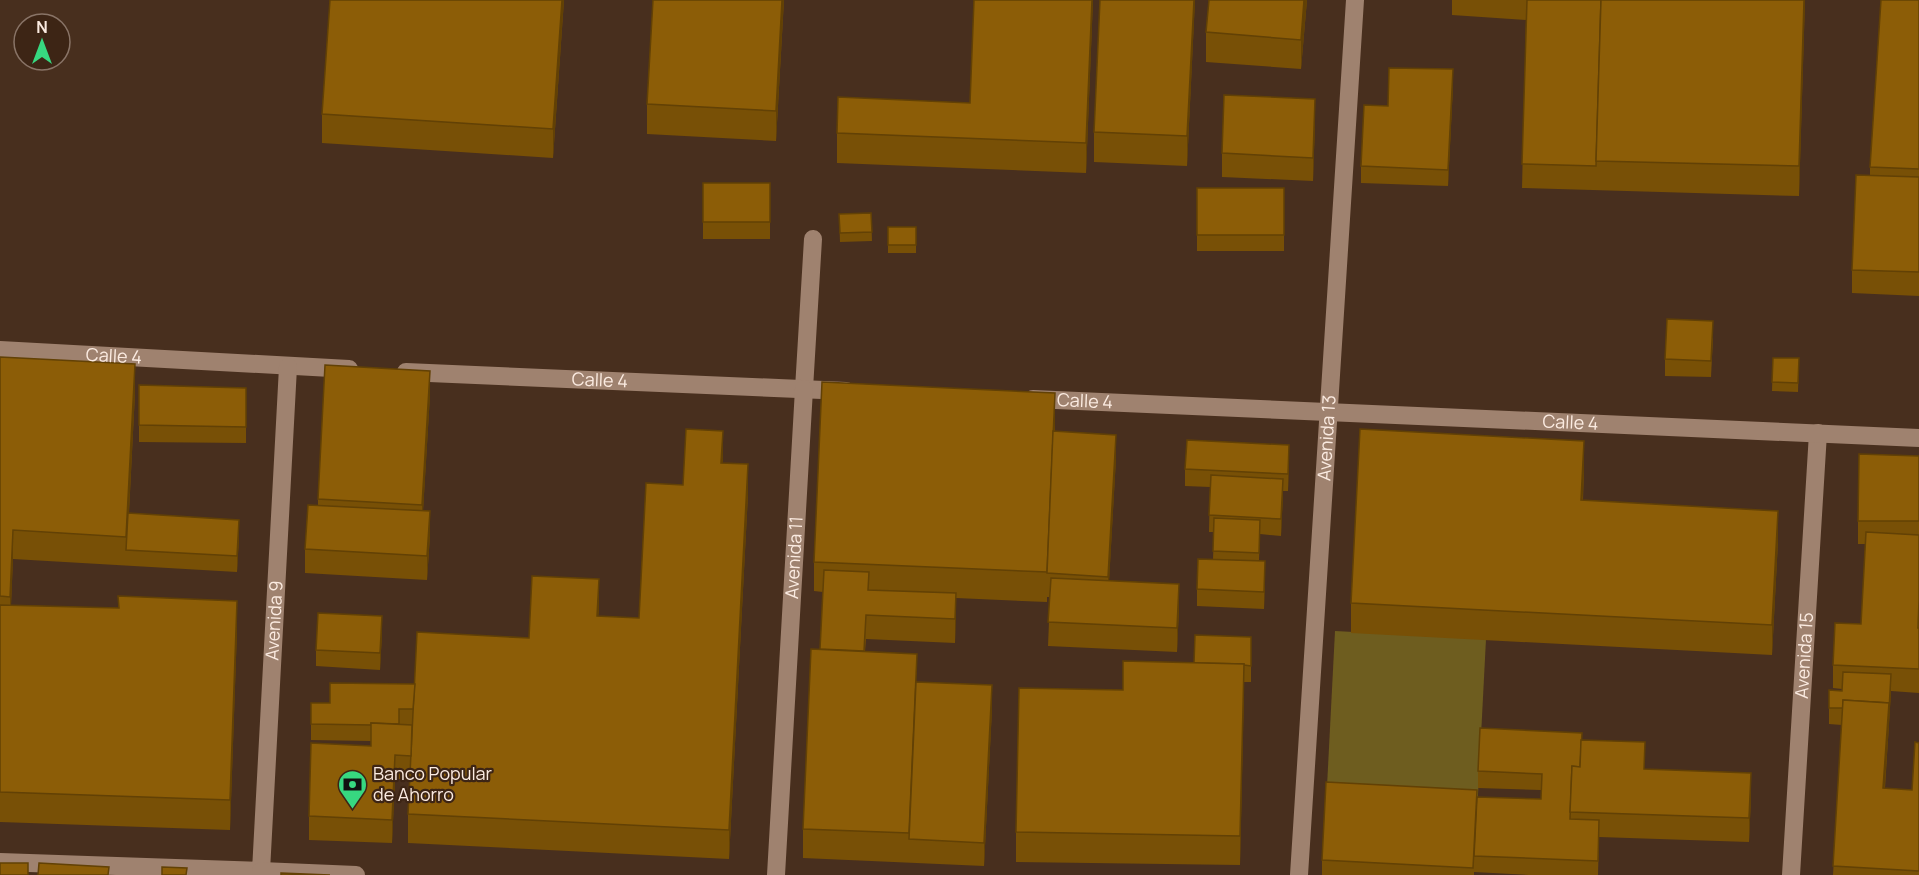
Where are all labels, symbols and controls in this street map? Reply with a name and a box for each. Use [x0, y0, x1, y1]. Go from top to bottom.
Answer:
north arrow [12, 12, 72, 72]
text: N [36, 16, 48, 38]
street label: Calle 4 [85, 342, 143, 369]
street label: Calle 4 [571, 366, 628, 393]
street label: Calle 4 [1056, 387, 1114, 414]
street label: Avenida 13 [1311, 394, 1341, 481]
street label: Calle 4 [1542, 408, 1599, 435]
street label: Avenida 11 [779, 515, 808, 600]
street label: Avenida 9 [259, 580, 288, 661]
street label: Avenida 15 [1789, 612, 1818, 699]
place label: Banco Popular de Ahorro [373, 761, 493, 806]
bank icon: Banco Popular de Ahorro [336, 768, 368, 810]

